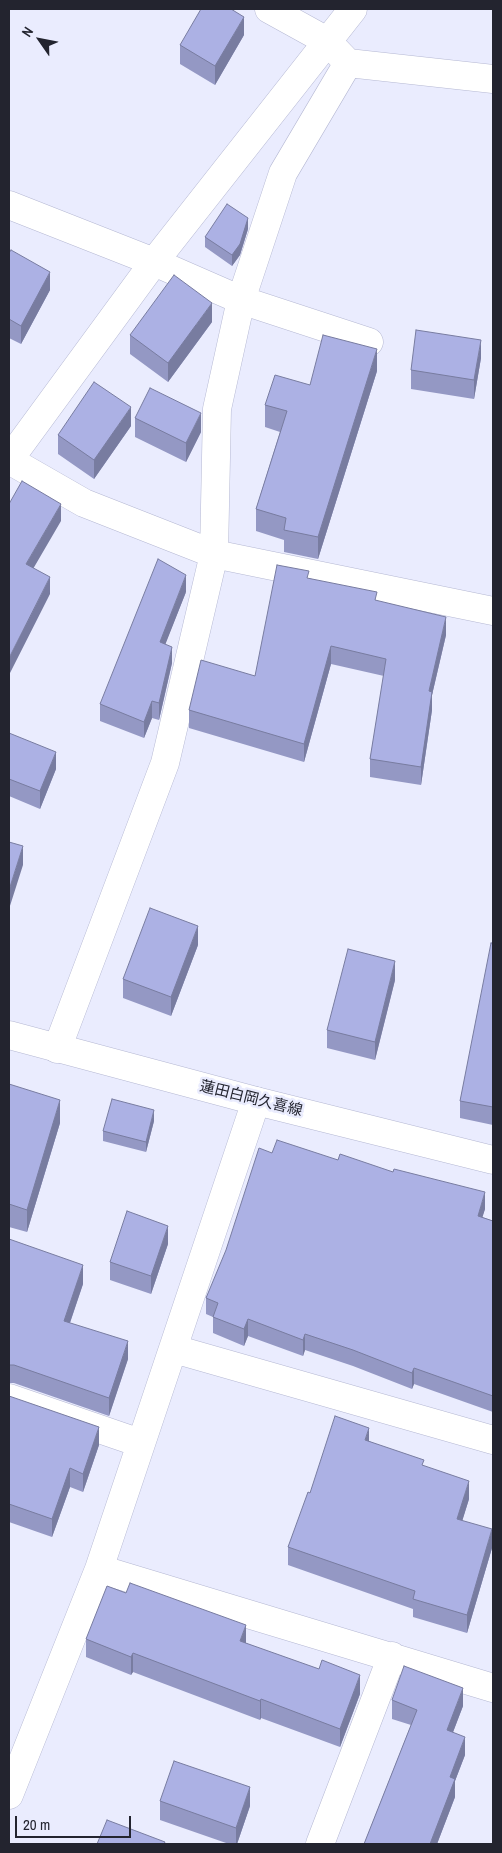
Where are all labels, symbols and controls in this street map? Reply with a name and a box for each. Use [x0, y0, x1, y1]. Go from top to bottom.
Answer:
north arrow [15, 15, 65, 65]
text: N [18, 23, 37, 40]
street label: 蓮田白岡久喜線 [198, 1078, 304, 1120]
scale bar [18, 1806, 134, 1838]
text: 20 m [23, 1814, 50, 1835]

